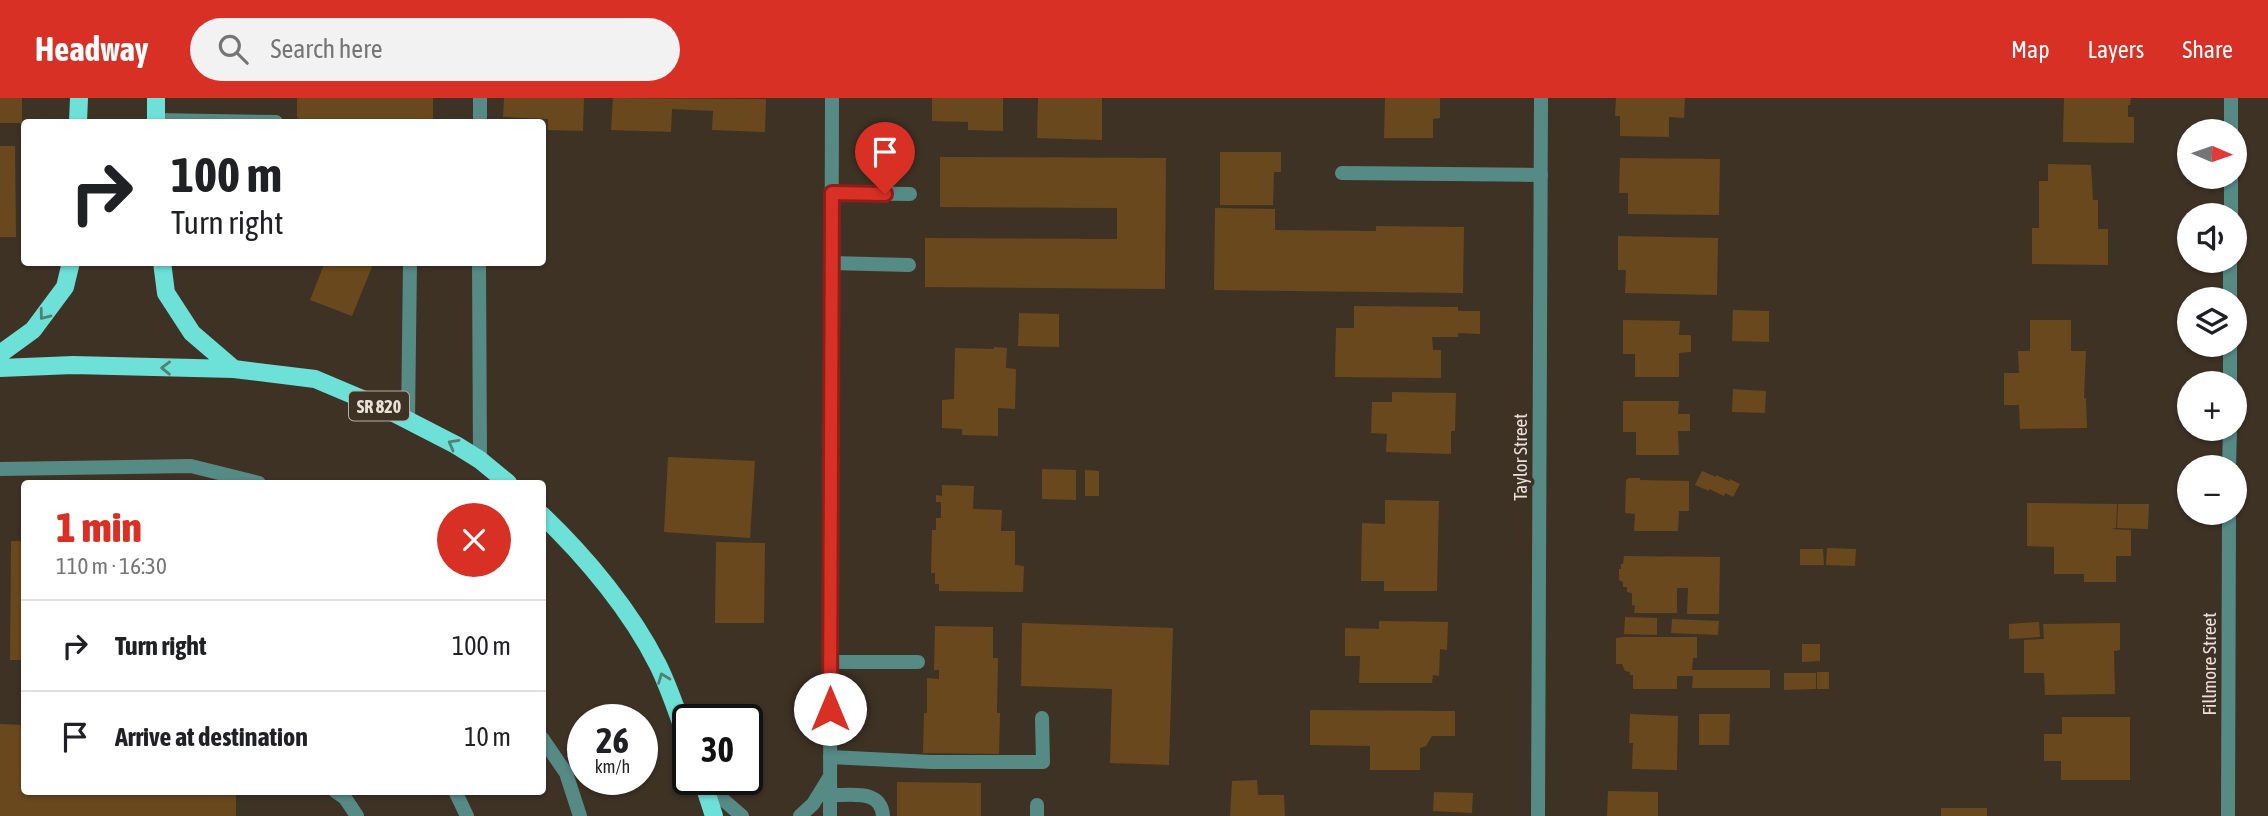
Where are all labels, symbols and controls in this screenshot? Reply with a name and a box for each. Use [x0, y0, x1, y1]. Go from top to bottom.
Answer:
search box [190, 18, 680, 81]
text: Headway [35, 30, 148, 68]
icon: search [214, 30, 252, 68]
text: Search here [270, 34, 383, 64]
text: Map [2011, 36, 2050, 63]
text: Layers [2088, 36, 2144, 63]
text: Share [2182, 36, 2233, 63]
north arrow [2177, 119, 2247, 189]
map controls [2177, 119, 2247, 525]
pin [855, 122, 915, 194]
icon: arrive [866, 133, 904, 171]
text: 100 m [171, 146, 282, 202]
icon: right [56, 147, 147, 238]
button: sound [2177, 203, 2247, 273]
text: Turn right [171, 204, 284, 241]
button: layers [2177, 287, 2247, 357]
one-way arrow [40, 307, 53, 319]
one-way arrow [160, 360, 171, 375]
button: + [2177, 371, 2247, 441]
road number: SR 820 [349, 392, 409, 420]
street label: Taylor Street [1509, 413, 1531, 501]
one-way arrow [448, 438, 460, 452]
button: − [2177, 455, 2247, 525]
text: 1 min [56, 503, 142, 551]
button: close [437, 503, 511, 577]
text: 110 m · 16:30 [56, 553, 167, 579]
street label: Fillmore Street [2198, 612, 2220, 716]
icon: right [56, 627, 94, 665]
text: Turn right [115, 631, 206, 661]
text: 100 m [452, 631, 511, 661]
one-way arrow [657, 672, 671, 684]
position arrow [793, 672, 867, 746]
speed limit sign: 30 [672, 704, 763, 795]
icon: arrive [56, 718, 94, 756]
text: 26 [596, 720, 629, 760]
text: Arrive at destination [115, 722, 308, 752]
text: 10 m [464, 722, 511, 752]
text: km/h [595, 756, 630, 777]

